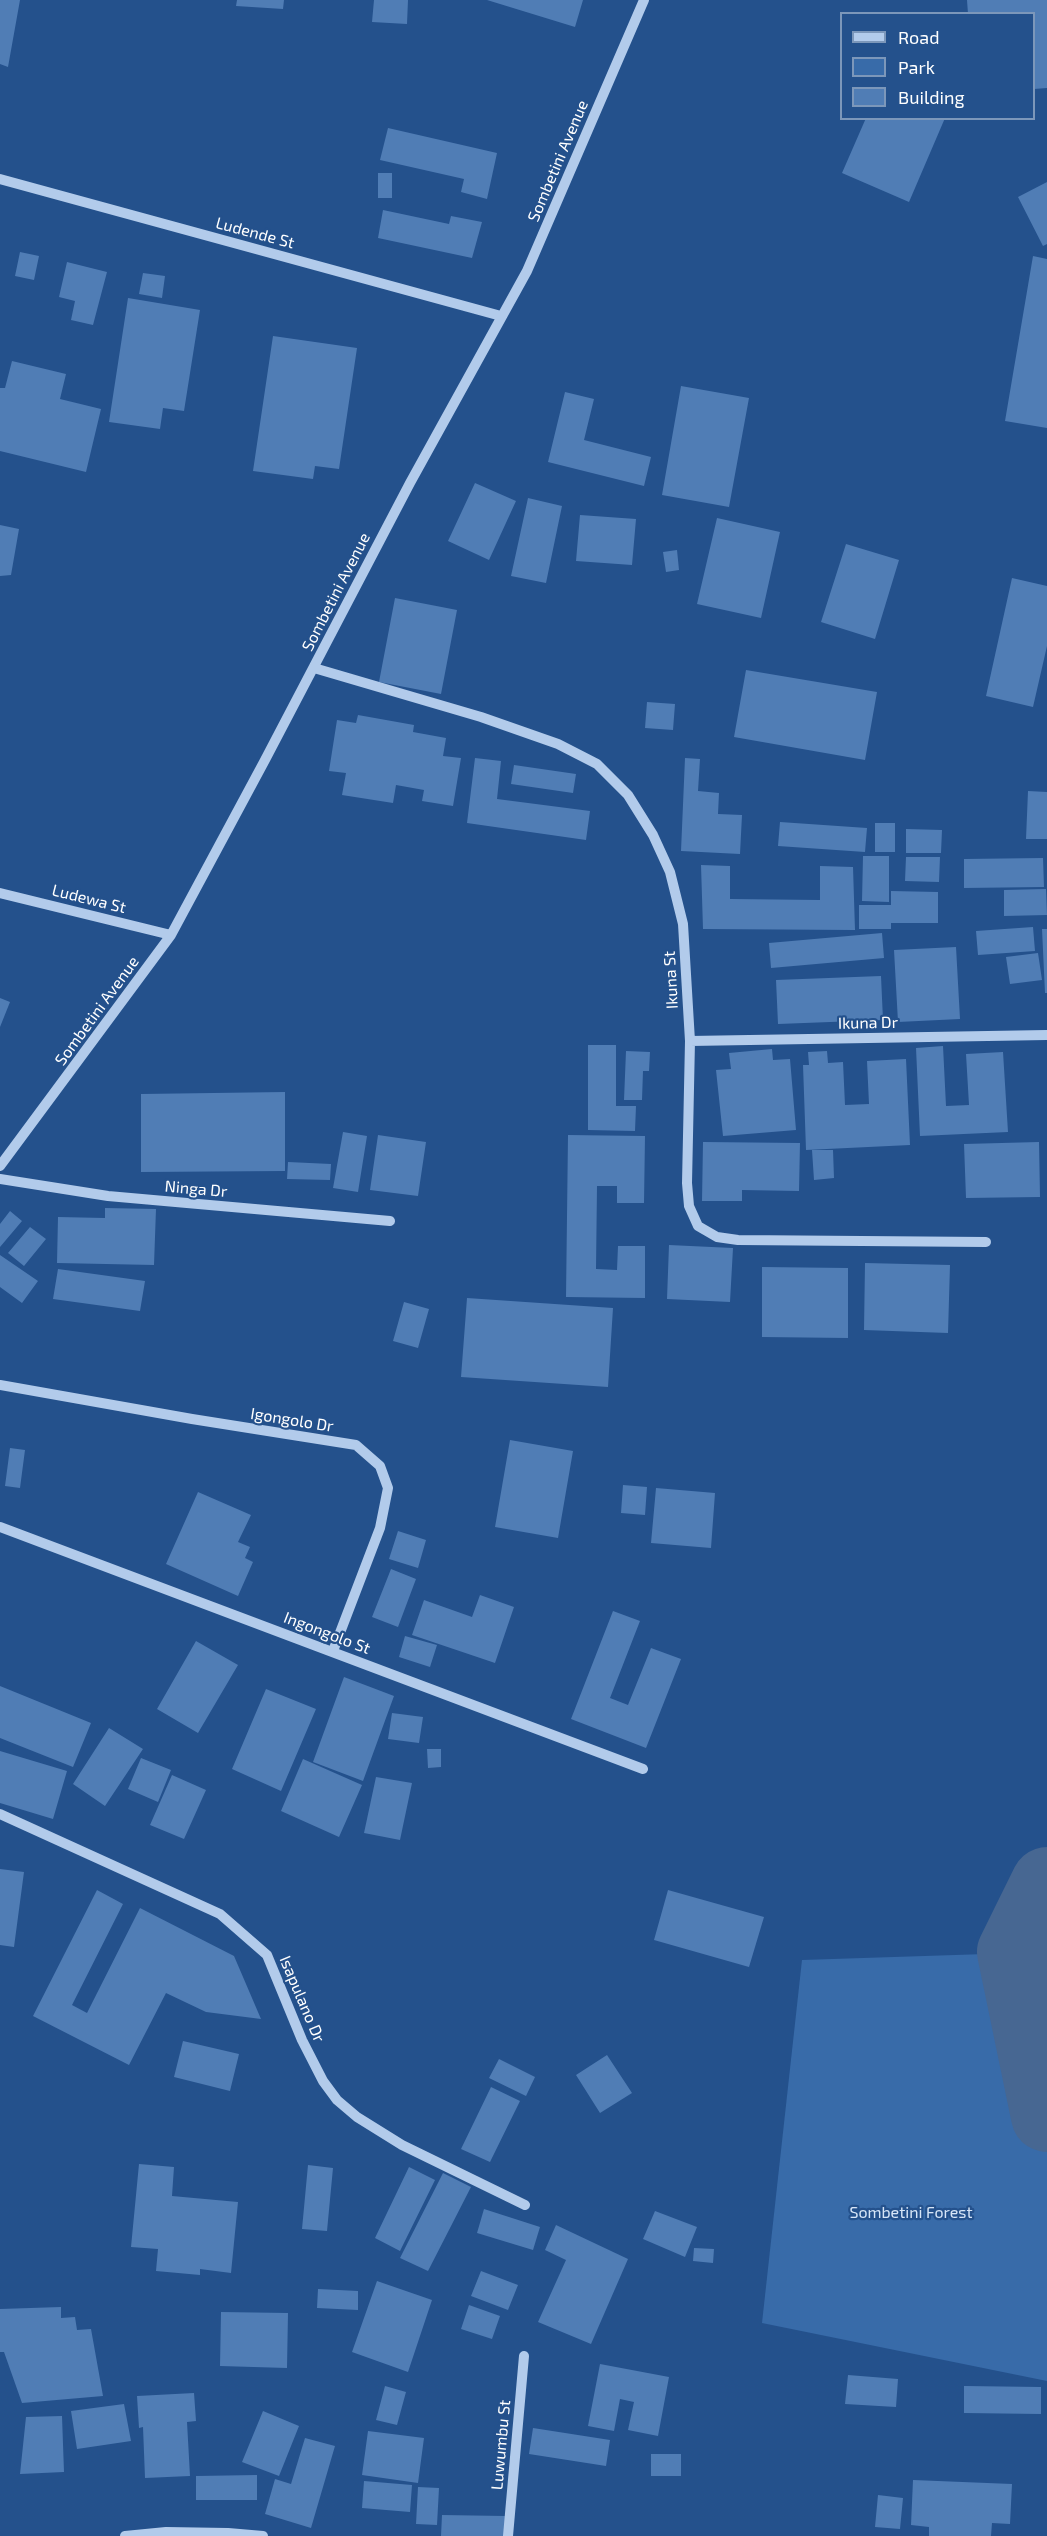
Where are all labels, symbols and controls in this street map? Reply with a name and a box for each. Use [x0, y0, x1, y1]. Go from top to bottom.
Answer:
legend [840, 12, 1035, 120]
text: Road [898, 26, 939, 48]
text: Park [898, 56, 935, 78]
text: Building [898, 86, 965, 108]
street label: Sombetini Avenue [524, 97, 592, 225]
street label: Ludende St [214, 213, 296, 253]
street label: Sombetini Avenue [298, 530, 374, 654]
street label: Ludewa St [50, 881, 128, 917]
street label: Ikuna St [660, 950, 682, 1010]
street label: Sombetini Avenue [51, 953, 143, 1069]
street label: Ikuna Dr [838, 1013, 898, 1033]
street label: Ninga Dr [164, 1177, 228, 1201]
street label: Igongolo Dr [249, 1404, 335, 1436]
street label: Ingongolo St [281, 1608, 373, 1658]
street label: Isapulano Dr [275, 1953, 329, 2045]
park label: Sombetini Forest [849, 2203, 973, 2223]
street label: Luwumbu St [487, 2399, 515, 2491]

